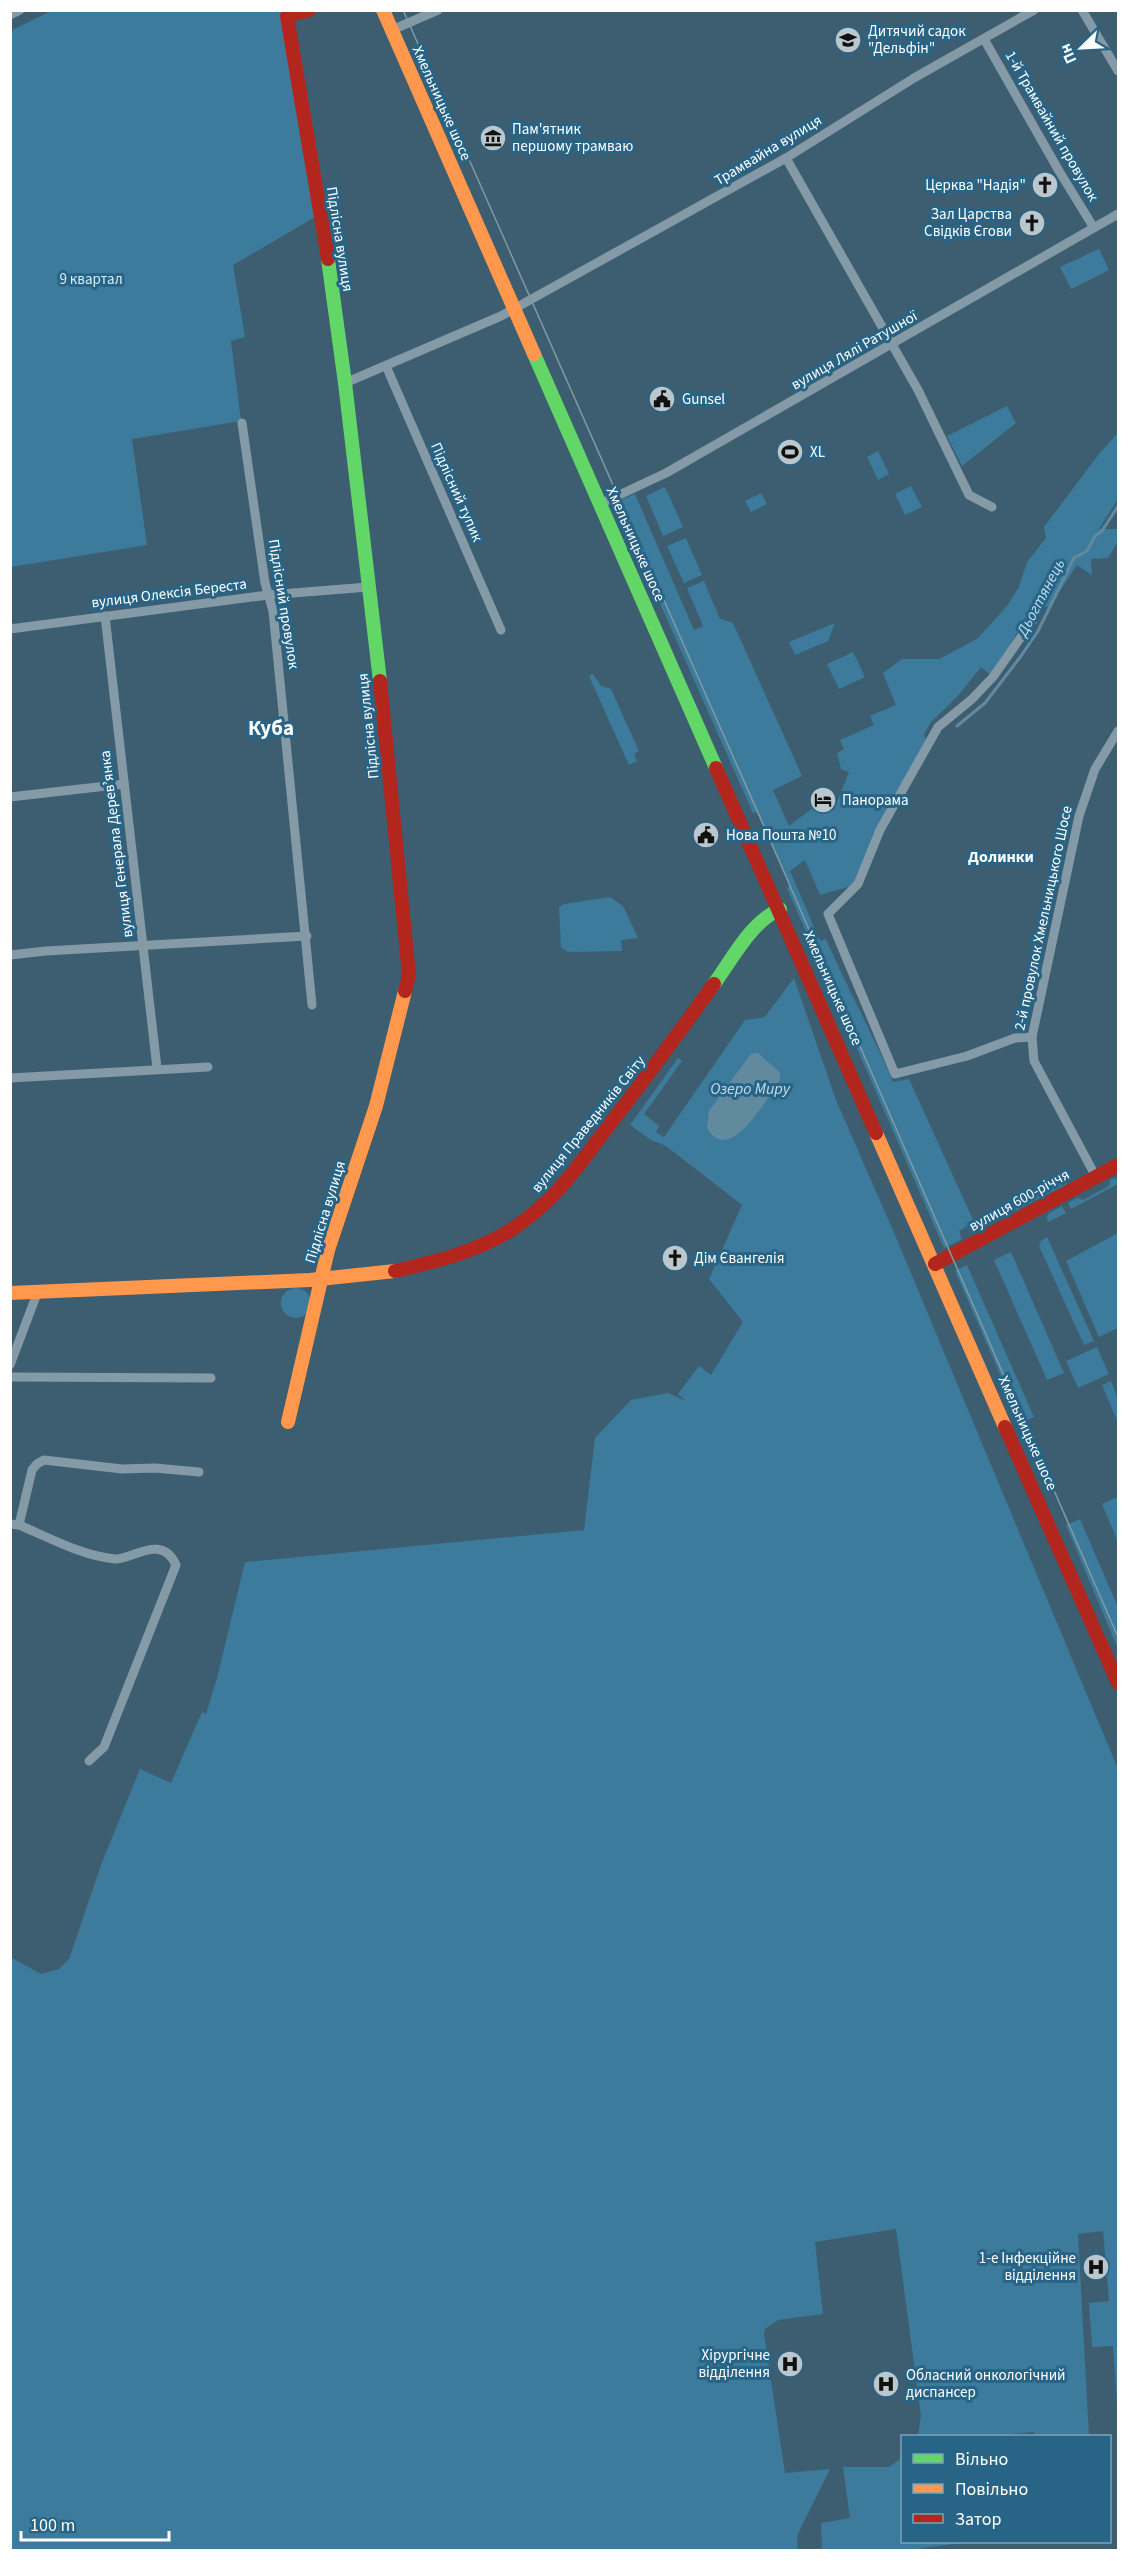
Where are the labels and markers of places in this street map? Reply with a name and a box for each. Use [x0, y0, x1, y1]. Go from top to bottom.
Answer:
place label: Дитячий садок "Дельфін" [868, 21, 966, 59]
school or university icon: Дитячий садок "Дельфін" [833, 25, 863, 55]
place label: Пам'ятник першому трамваю [512, 119, 633, 157]
museum icon: Пам'ятник першому трамваю [478, 123, 508, 153]
church icon: Церква "Надія" [1030, 170, 1060, 200]
place label: Церква "Надія" [925, 175, 1026, 196]
place label: Зал Царства Свідків Єгови [924, 204, 1012, 242]
church icon: Зал Царства Свідків Єгови [1017, 208, 1047, 238]
public building icon: Gunsel [647, 384, 677, 414]
place label: Gunsel [682, 389, 725, 410]
sports icon: XL [775, 437, 805, 467]
place label: XL [810, 442, 825, 463]
hotel icon: Панорама [808, 785, 838, 815]
place label: Панорама [842, 790, 909, 811]
public building icon: Нова Пошта №10 [691, 820, 721, 850]
place label: Нова Пошта №10 [726, 825, 837, 846]
church icon: Дім Євангелія [660, 1243, 690, 1273]
place label: Дім Євангелія [694, 1248, 784, 1269]
place label: 1-е Інфекційне відділення [979, 2248, 1076, 2286]
hospital icon: 1-е Інфекційне відділення [1081, 2252, 1111, 2282]
place label: Хірургічне відділення [698, 2345, 770, 2383]
hospital icon: Хірургічне відділення [775, 2349, 805, 2379]
place label: Обласний онкологічний диспансер [906, 2365, 1066, 2403]
hospital icon: Обласний онкологічний диспансер [871, 2369, 901, 2399]

